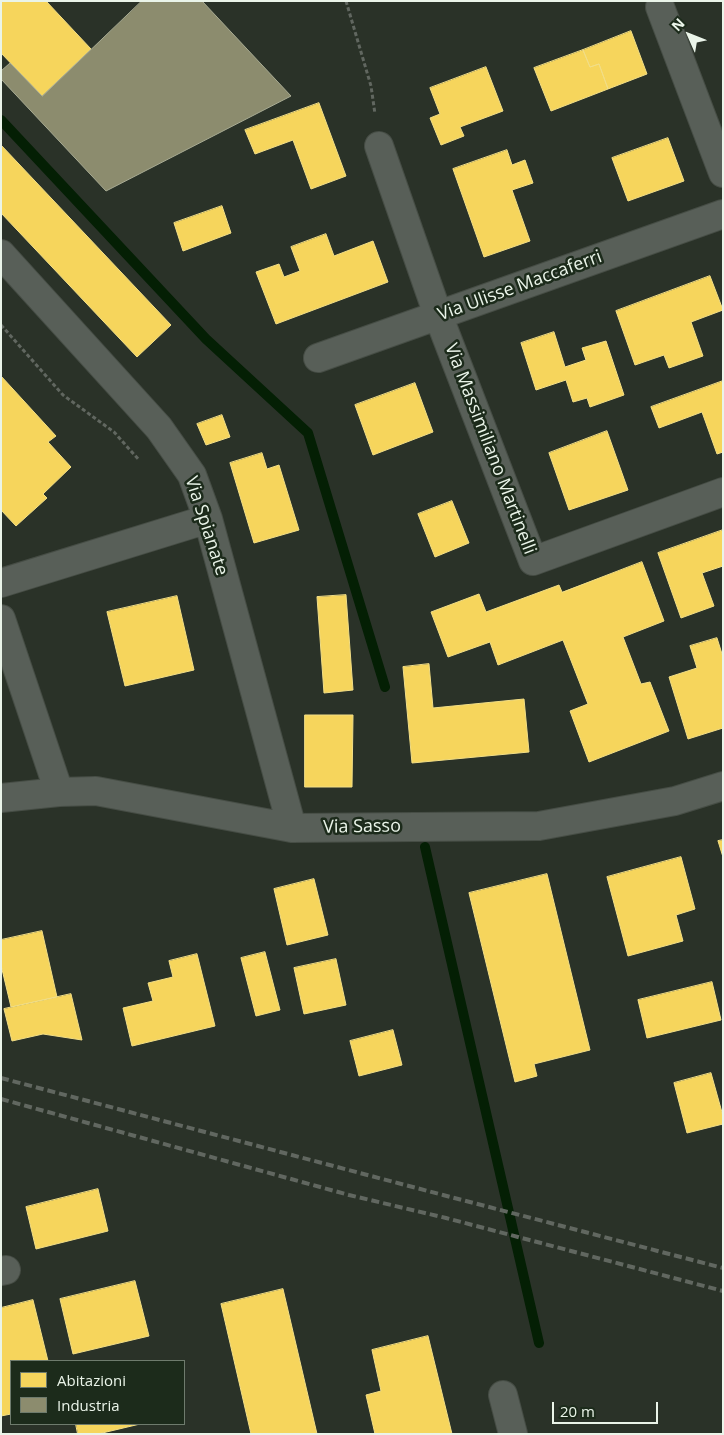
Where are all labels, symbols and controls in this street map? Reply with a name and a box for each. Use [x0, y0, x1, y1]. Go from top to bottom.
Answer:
north arrow [664, 10, 714, 60]
text: N [667, 14, 689, 35]
street label: Via Ulisse Maccaferri [435, 246, 605, 326]
street label: Via Massimiliano Martinelli [440, 341, 540, 557]
street label: Via Spianate [180, 474, 232, 578]
street label: Via Sasso [323, 816, 401, 838]
legend [10, 1360, 185, 1425]
text: Abitazioni [57, 1370, 126, 1390]
scale bar [554, 1392, 660, 1424]
text: Industria [57, 1395, 120, 1415]
text: 20 m [560, 1401, 595, 1421]

